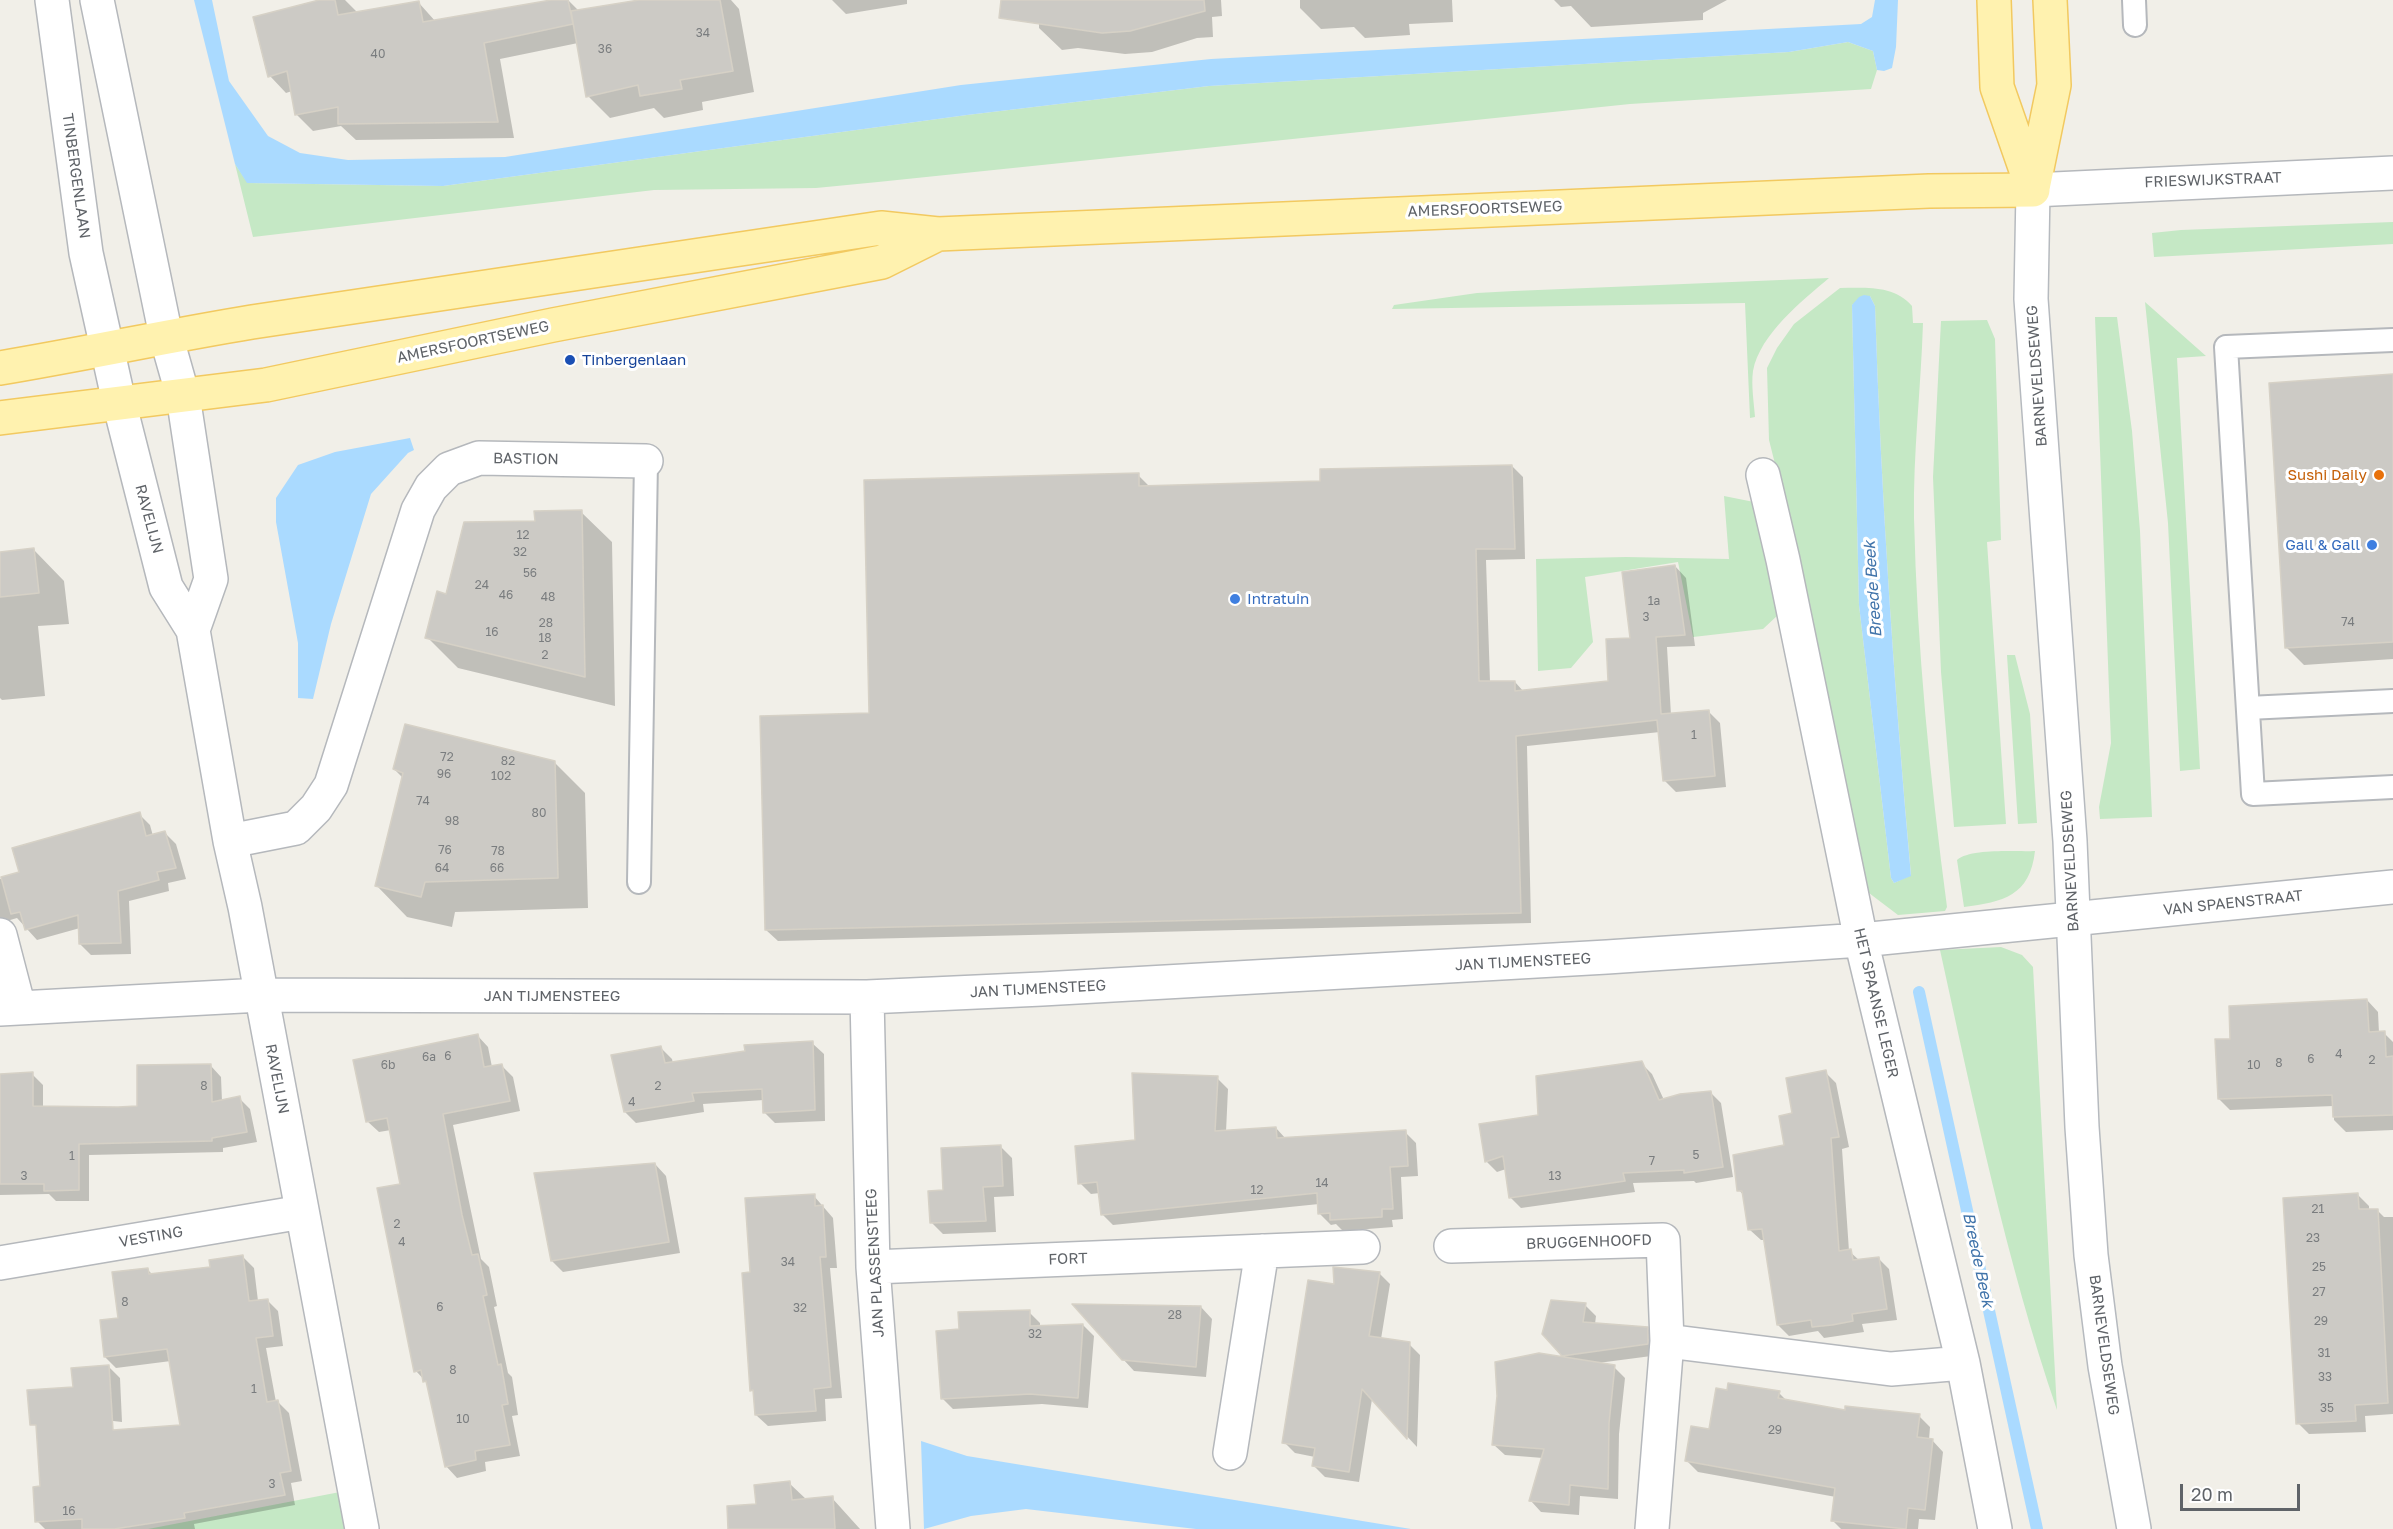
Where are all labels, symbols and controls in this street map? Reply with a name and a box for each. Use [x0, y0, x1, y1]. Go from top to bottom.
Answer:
house number: 34 [696, 26, 710, 40]
house number: 36 [598, 42, 612, 56]
house number: 40 [371, 47, 385, 61]
street label: TINBERGENLAAN [58, 112, 94, 240]
street label: FRIESWIJKSTRAAT [2144, 169, 2282, 191]
street label: AMERSFOORTSEWEG [1407, 197, 1563, 221]
street label: BARNEVELDSEWEG [2023, 305, 2051, 447]
street label: AMERSFOORTSEWEG [395, 317, 551, 367]
place label: Tinbergenlaan [582, 351, 686, 369]
marker: Tinbergenlaan [563, 353, 577, 367]
street label: BASTION [493, 449, 559, 469]
place label: Sushi Daily [2287, 466, 2367, 484]
marker: Sushi Daily [2372, 468, 2386, 482]
street label: RAVELIJN [131, 482, 167, 556]
house number: 12 [517, 528, 529, 542]
place label: Gall & Gall [2285, 536, 2360, 554]
marker: Gall & Gall [2365, 538, 2379, 552]
water label: Breede Beek [1860, 540, 1886, 638]
house number: 32 [513, 545, 527, 559]
house number: 56 [523, 566, 537, 580]
house number: 24 [475, 578, 489, 592]
house number: 46 [499, 588, 513, 602]
house number: 48 [541, 590, 555, 604]
place label: Intratuin [1247, 590, 1309, 608]
marker: Intratuin [1228, 592, 1242, 606]
house number: 1a [1648, 594, 1660, 608]
house number: 3 [1642, 610, 1650, 624]
house number: 74 [2341, 615, 2355, 629]
house number: 28 [539, 616, 553, 630]
house number: 16 [485, 625, 499, 639]
house number: 18 [538, 631, 552, 645]
house number: 2 [542, 648, 548, 662]
house number: 1 [1691, 728, 1697, 742]
house number: 72 [440, 750, 454, 764]
house number: 82 [501, 754, 515, 768]
house number: 96 [437, 767, 451, 781]
house number: 102 [491, 769, 511, 783]
street label: BARNEVELDSEWEG [2057, 790, 2083, 932]
house number: 74 [416, 794, 430, 808]
house number: 80 [532, 806, 546, 820]
house number: 98 [445, 814, 459, 828]
house number: 76 [438, 843, 452, 857]
house number: 78 [491, 844, 505, 858]
house number: 64 [435, 861, 449, 875]
house number: 66 [490, 861, 504, 875]
street label: VAN SPAENSTRAAT [2162, 887, 2304, 919]
street label: HET SPAANSE LEGER [1850, 926, 1902, 1080]
street label: JAN TIJMENSTEEG [1454, 949, 1592, 975]
street label: JAN TIJMENSTEEG [969, 976, 1107, 1002]
street label: JAN TIJMENSTEEG [484, 987, 620, 1005]
street label: RAVELIJN [261, 1042, 293, 1116]
house number: 4 [2335, 1047, 2343, 1061]
house number: 6 [444, 1049, 452, 1063]
house number: 6a [422, 1050, 436, 1064]
house number: 6 [2307, 1052, 2315, 1066]
house number: 2 [2369, 1053, 2375, 1067]
house number: 8 [2275, 1056, 2283, 1070]
house number: 6b [381, 1058, 395, 1072]
house number: 10 [2247, 1058, 2261, 1072]
house number: 8 [200, 1079, 208, 1093]
house number: 2 [655, 1079, 661, 1093]
house number: 4 [628, 1095, 636, 1109]
house number: 5 [1693, 1148, 1699, 1162]
house number: 1 [69, 1149, 75, 1163]
house number: 7 [1649, 1154, 1655, 1168]
house number: 3 [20, 1169, 28, 1183]
house number: 13 [1549, 1169, 1561, 1183]
house number: 14 [1315, 1176, 1329, 1190]
house number: 12 [1251, 1183, 1263, 1197]
street label: JAN PLASSENSTEEG [862, 1188, 888, 1338]
house number: 21 [2312, 1202, 2324, 1216]
water label: Breede Beek [1959, 1211, 1997, 1309]
house number: 2 [394, 1217, 400, 1231]
street label: VESTING [118, 1223, 184, 1251]
street label: BRUGGENHOOFD [1526, 1231, 1652, 1253]
house number: 23 [2306, 1231, 2320, 1245]
house number: 4 [398, 1235, 406, 1249]
street label: FORT [1048, 1249, 1088, 1269]
house number: 34 [781, 1255, 795, 1269]
house number: 25 [2312, 1260, 2326, 1274]
street label: BARNEVELDSEWEG [2085, 1274, 2123, 1416]
house number: 27 [2312, 1285, 2326, 1299]
house number: 8 [121, 1295, 129, 1309]
house number: 6 [436, 1300, 444, 1314]
house number: 32 [793, 1301, 807, 1315]
house number: 28 [1168, 1308, 1182, 1322]
house number: 29 [2314, 1314, 2328, 1328]
house number: 32 [1028, 1327, 1042, 1341]
house number: 31 [2318, 1346, 2330, 1360]
house number: 8 [449, 1363, 457, 1377]
house number: 33 [2318, 1370, 2332, 1384]
house number: 1 [251, 1382, 257, 1396]
house number: 35 [2320, 1401, 2334, 1415]
house number: 10 [456, 1412, 470, 1426]
house number: 29 [1768, 1423, 1782, 1437]
scale bar [2183, 1472, 2303, 1510]
house number: 3 [268, 1477, 276, 1491]
text: 20 m [2191, 1483, 2233, 1505]
house number: 16 [62, 1504, 76, 1518]

